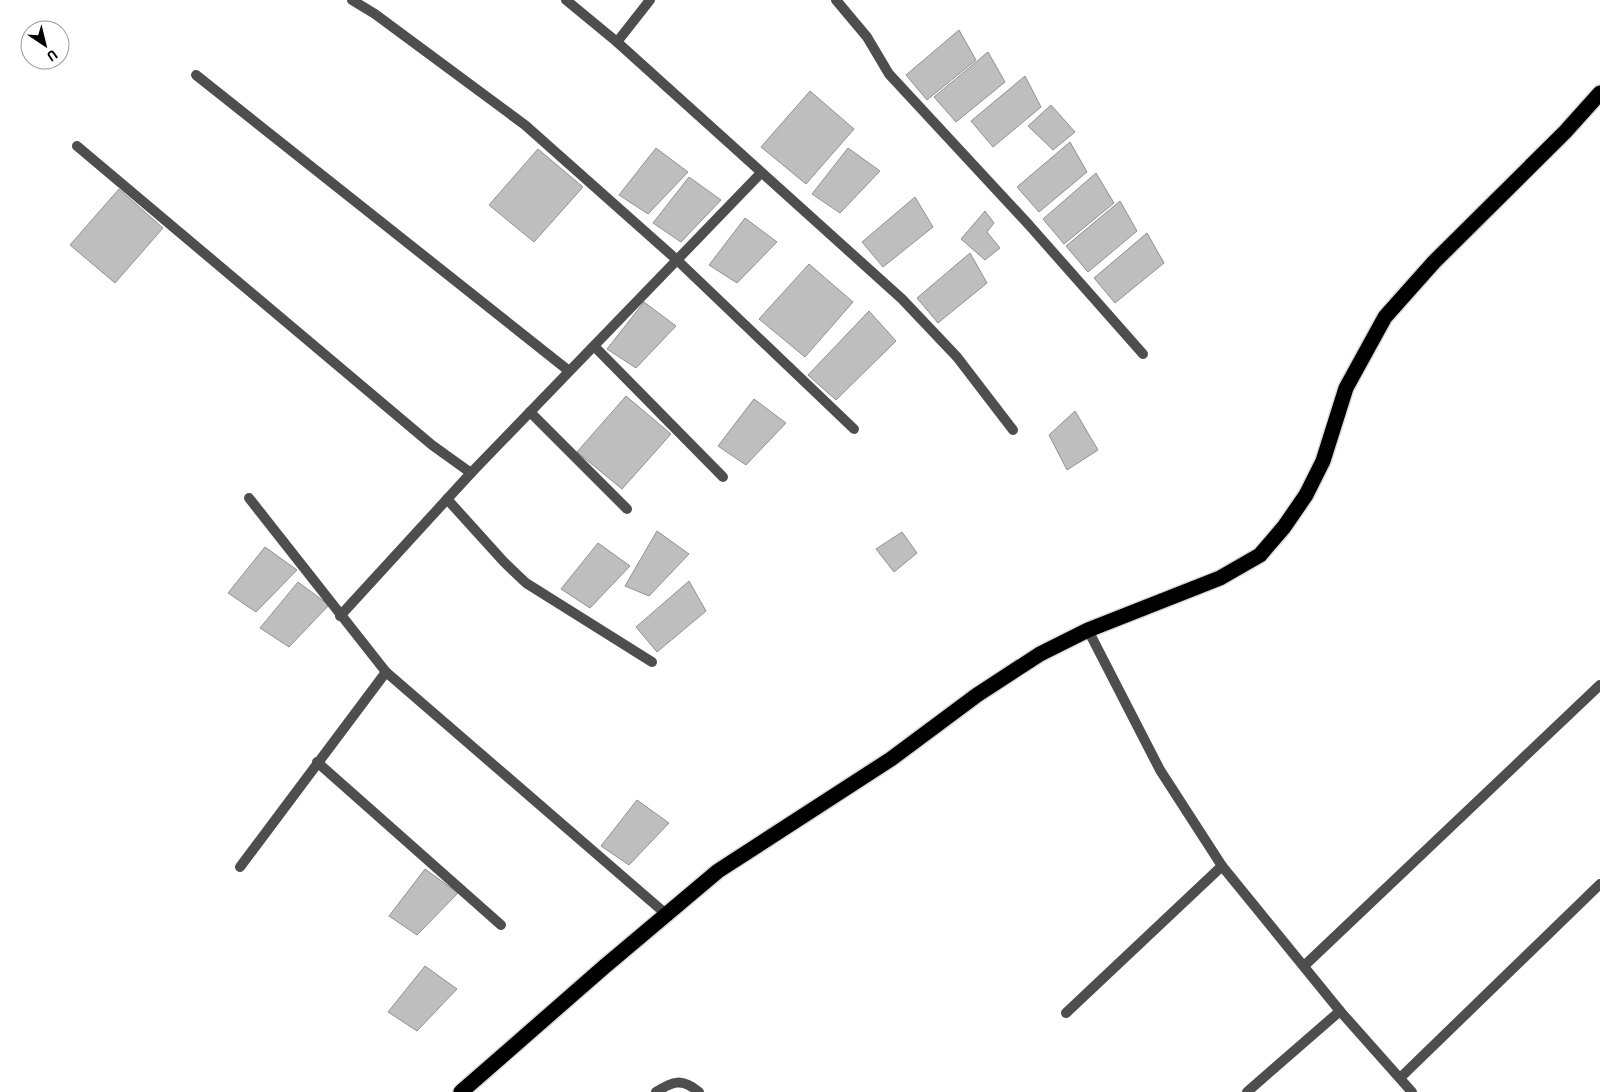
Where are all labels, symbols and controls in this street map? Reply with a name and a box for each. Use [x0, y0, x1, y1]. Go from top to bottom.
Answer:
north arrow [20, 20, 70, 70]
text: U [43, 45, 63, 67]

